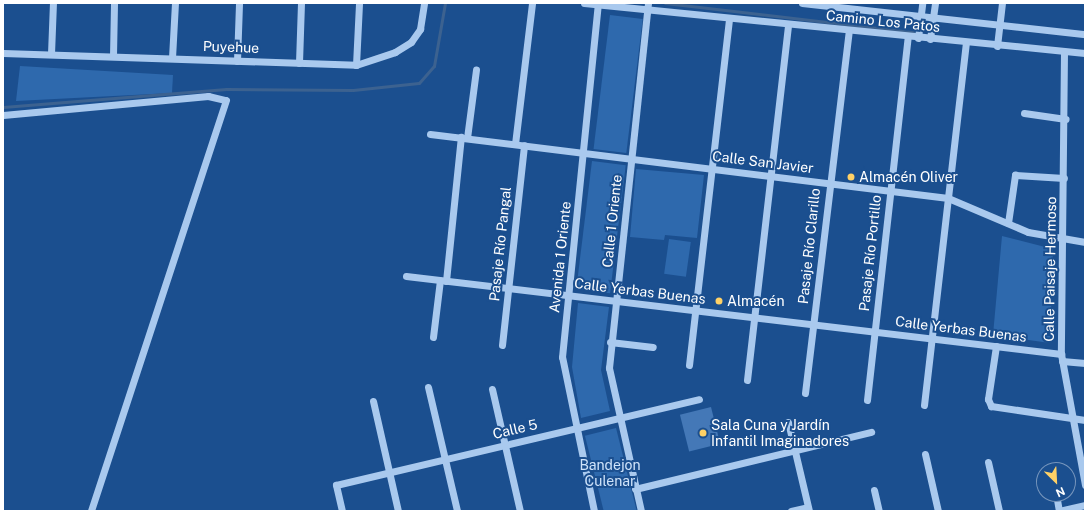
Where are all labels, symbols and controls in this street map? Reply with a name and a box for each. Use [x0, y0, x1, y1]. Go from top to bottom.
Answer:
street label: Camino Los Patos [825, 7, 941, 35]
street label: Puyehue [203, 38, 259, 56]
street label: Calle San Javier [711, 147, 815, 177]
place label: Almacén Oliver [859, 169, 958, 185]
marker: Almacén Oliver [846, 172, 856, 182]
street label: Calle 1 Oriente [599, 174, 625, 268]
street label: Pasaje Río Pangal [486, 186, 514, 302]
street label: Pasaje Río Clarillo [795, 187, 823, 305]
street label: Pasaje Río Portillo [856, 194, 884, 312]
street label: Calle Paisaje Hermoso [1040, 196, 1060, 342]
street label: Avenida 1 Oriente [546, 200, 574, 314]
street label: Calle Yerbas Buenas [573, 275, 707, 307]
place label: Almacén [727, 293, 785, 309]
marker: Almacén [714, 296, 724, 306]
street label: Calle Yerbas Buenas [894, 313, 1028, 345]
street label: Calle 5 [491, 416, 539, 442]
place label: Sala Cuna y Jardín Infantil Imaginadores [711, 417, 849, 450]
marker: Sala Cuna y Jardín Infantil Imaginadores [698, 428, 708, 438]
park label: Bandejon Culenar [579, 457, 641, 490]
north arrow [1036, 462, 1076, 502]
text: N [1054, 485, 1067, 499]

